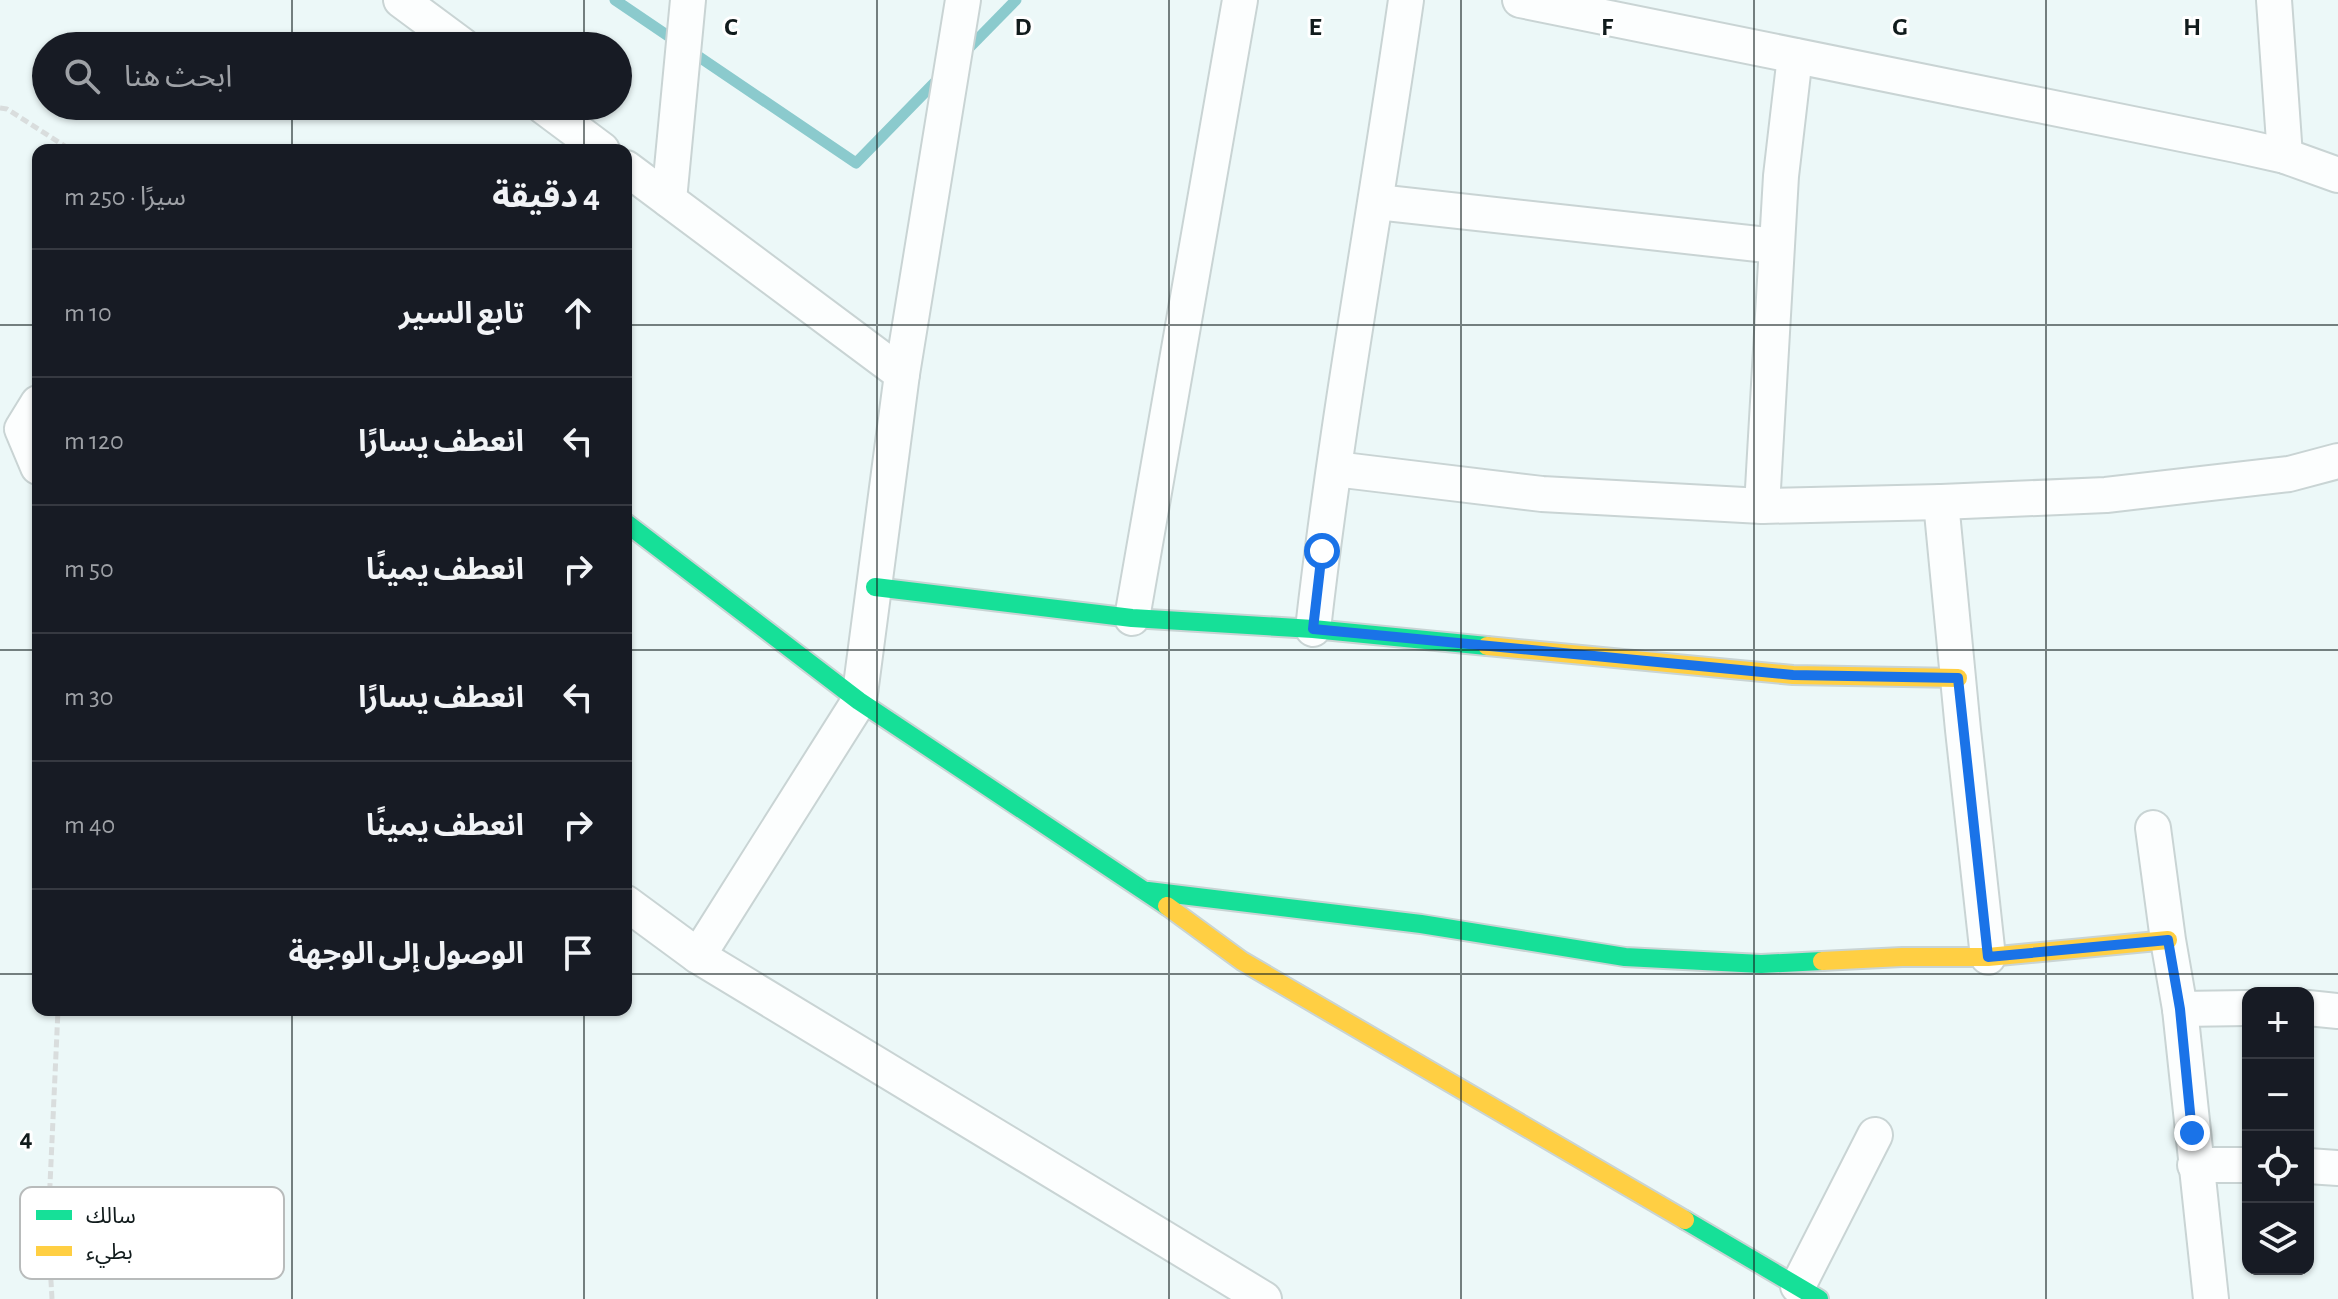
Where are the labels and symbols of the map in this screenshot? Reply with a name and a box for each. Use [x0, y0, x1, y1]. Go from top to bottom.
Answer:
text: C [724, 14, 738, 40]
text: D [1014, 14, 1032, 40]
text: E [1308, 14, 1322, 40]
text: F [1601, 14, 1614, 40]
text: G [1892, 14, 1908, 40]
text: H [2183, 14, 2201, 40]
route start [1304, 533, 1340, 569]
route end [2174, 1115, 2210, 1151]
text: 4 [19, 1125, 33, 1151]
legend [20, 1187, 284, 1279]
text: سالك [86, 1205, 136, 1227]
text: بطيء [86, 1241, 133, 1268]

